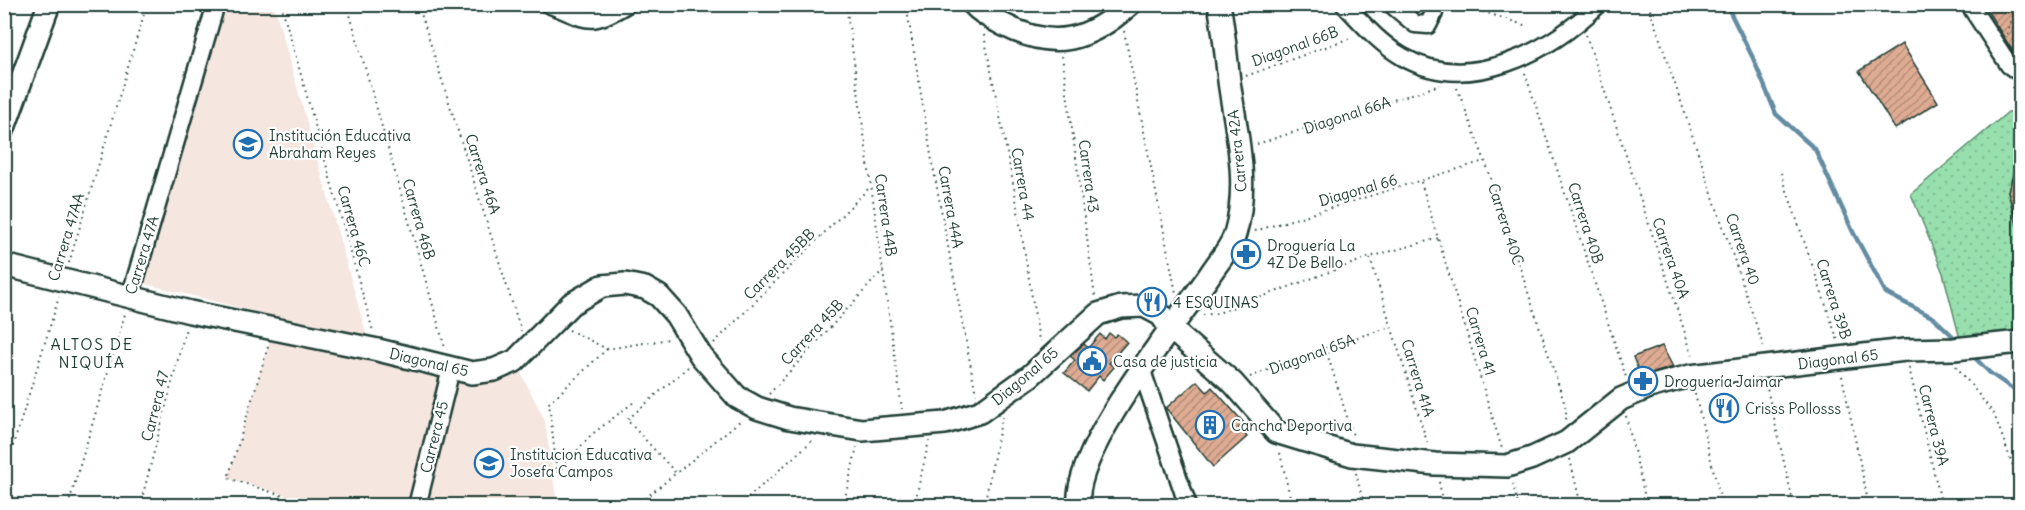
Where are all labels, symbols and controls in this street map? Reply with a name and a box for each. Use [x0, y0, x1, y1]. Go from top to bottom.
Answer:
street label: Diagonal 66B [1249, 22, 1341, 70]
street label: Diagonal 66A [1301, 92, 1393, 138]
street label: Carrera 42A [1223, 108, 1251, 193]
place label: Institución Educativa Abraham Reyes [269, 126, 412, 162]
school or university icon: Institución Educativa Abraham Reyes [232, 128, 264, 160]
street label: Carrera 46A [461, 131, 505, 217]
street label: Carrera 43 [1074, 138, 1104, 214]
street label: Carrera 44 [1007, 146, 1039, 222]
street label: Carrera 44A [934, 164, 968, 250]
street label: Diagonal 66 [1317, 170, 1399, 210]
street label: Carrera 44B [871, 172, 901, 258]
street label: Carrera 46B [398, 176, 440, 262]
street label: Carrera 40B [1564, 180, 1608, 266]
street label: Carrera 40C [1484, 181, 1528, 267]
street label: Carrera 46C [333, 183, 375, 269]
street label: Carrera 47AA [44, 190, 89, 283]
street label: Carrera 40 [1722, 211, 1764, 287]
street label: Carrera 47A [121, 213, 163, 297]
street label: Carrera 40A [1648, 215, 1694, 301]
street label: Carrera 45BB [739, 224, 819, 304]
place label: Droguería La 4Z De Bello [1267, 236, 1356, 272]
pharmacy icon: Droguería La 4Z De Bello [1230, 238, 1262, 270]
street label: Carrera 39B [1812, 256, 1856, 342]
restaurant icon: 4 ESQUINAS [1136, 286, 1168, 318]
place label: 4 ESQUINAS [1173, 293, 1259, 312]
street label: Carrera 45B [777, 295, 848, 369]
street label: Carrera 41 [1462, 304, 1500, 378]
street label: Diagonal 65A [1266, 329, 1358, 378]
district label: ALTOS DE NIQUÍA [50, 334, 134, 372]
street label: Carrera 41A [1397, 337, 1439, 420]
street label: Diagonal 65 [988, 343, 1062, 409]
street label: Diagonal 65 [388, 344, 470, 380]
public building icon: Casa de justicia [1076, 345, 1108, 377]
street label: Diagonal 65 [1797, 345, 1879, 373]
place label: Casa de justicia [1113, 352, 1218, 371]
pharmacy icon: Droguería Jaimar [1627, 365, 1659, 397]
street label: Carrera 47 [137, 369, 173, 443]
place label: Droguería Jaimar [1664, 372, 1783, 391]
street label: Carrera 39A [1915, 382, 1953, 468]
restaurant icon: Crisss Pollosss [1708, 392, 1740, 424]
street label: Carrera 45 [416, 399, 452, 475]
place label: Crisss Pollosss [1745, 399, 1841, 418]
building icon: Cancha Deportiva [1194, 409, 1226, 441]
place label: Cancha Deportiva [1231, 416, 1353, 435]
place label: Institucion Educativa Josefa Campos [510, 445, 653, 481]
school or university icon: Institucion Educativa Josefa Campos [473, 447, 505, 479]

